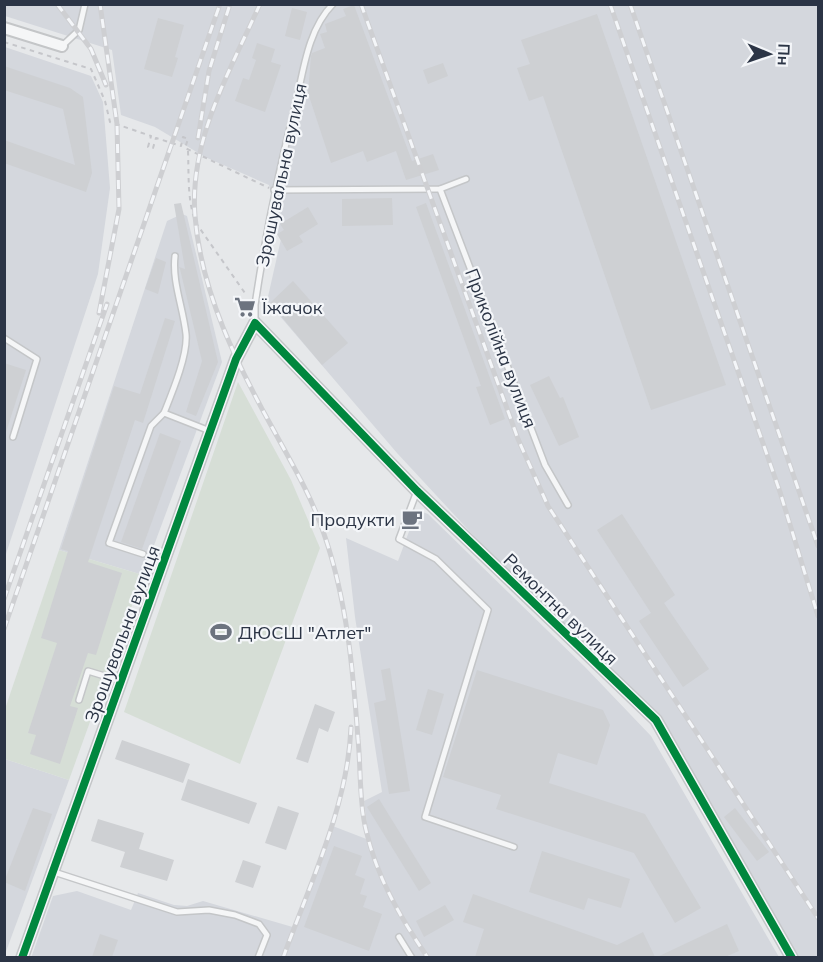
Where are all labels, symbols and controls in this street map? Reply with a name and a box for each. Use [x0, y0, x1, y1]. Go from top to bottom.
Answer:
north arrow [739, 24, 799, 84]
text: Пн [774, 43, 794, 66]
street label: Зрошувальна вулиця [250, 81, 312, 269]
street label: Приколійна вулиця [460, 265, 542, 431]
supermarket icon: Їжачок [233, 295, 257, 319]
place label: Їжачок [261, 296, 323, 319]
cafe icon: Продукти [400, 507, 424, 531]
place label: Продукти [311, 508, 395, 531]
street label: Зрошувальна вулиця [79, 542, 165, 726]
street label: Ремонтна вулиця [499, 548, 623, 670]
sports icon: ДЮСШ "Атлет" [209, 620, 233, 644]
place label: ДЮСШ "Атлет" [238, 621, 371, 644]

